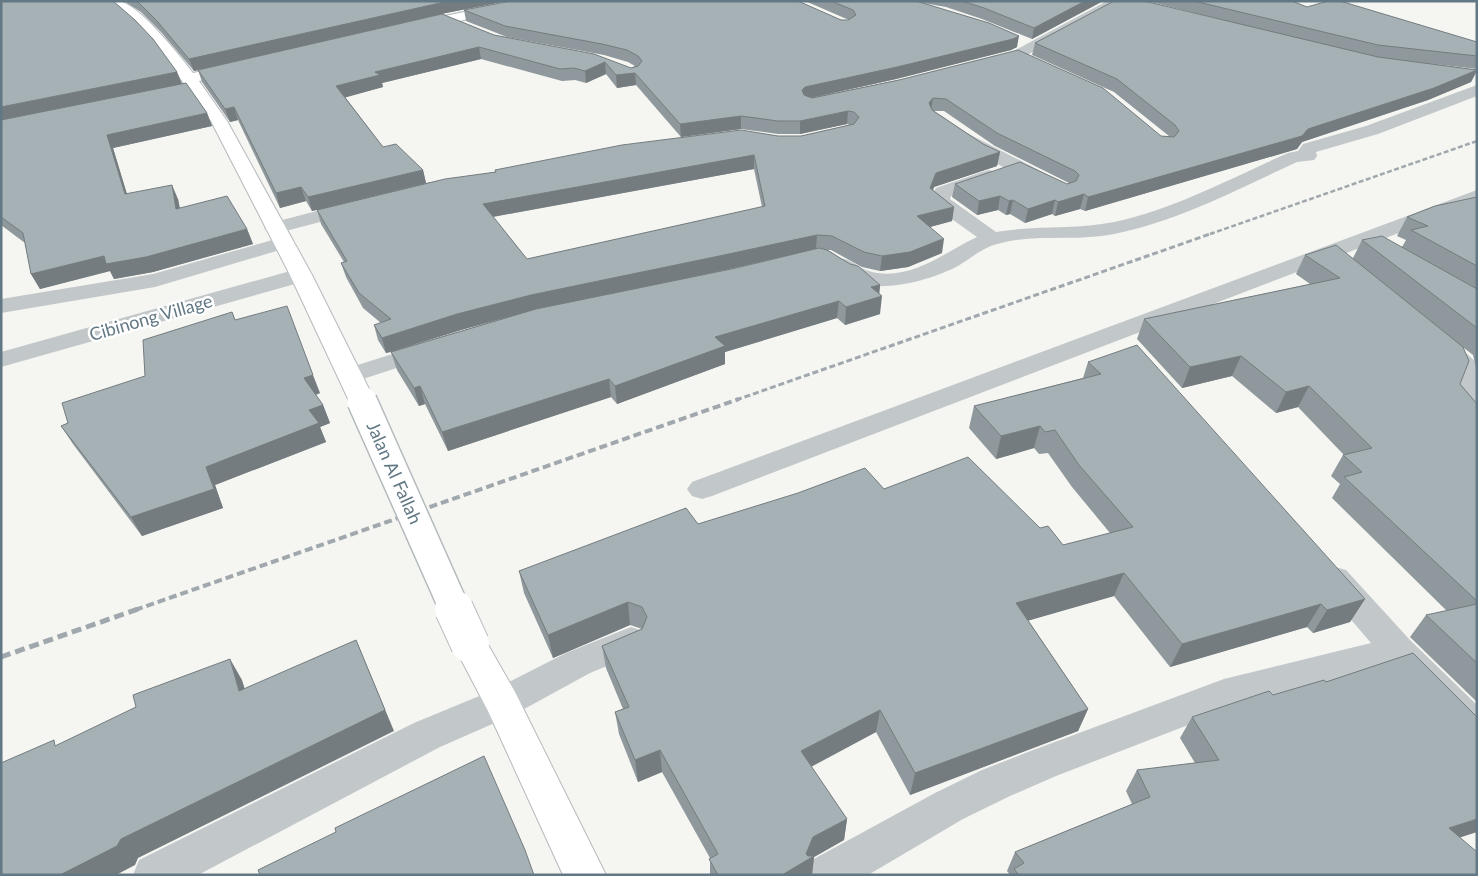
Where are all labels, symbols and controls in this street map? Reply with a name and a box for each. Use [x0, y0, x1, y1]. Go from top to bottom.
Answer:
street label: Cibinong Village [87, 289, 215, 345]
street label: Jalan Al Fallah [363, 418, 427, 527]

